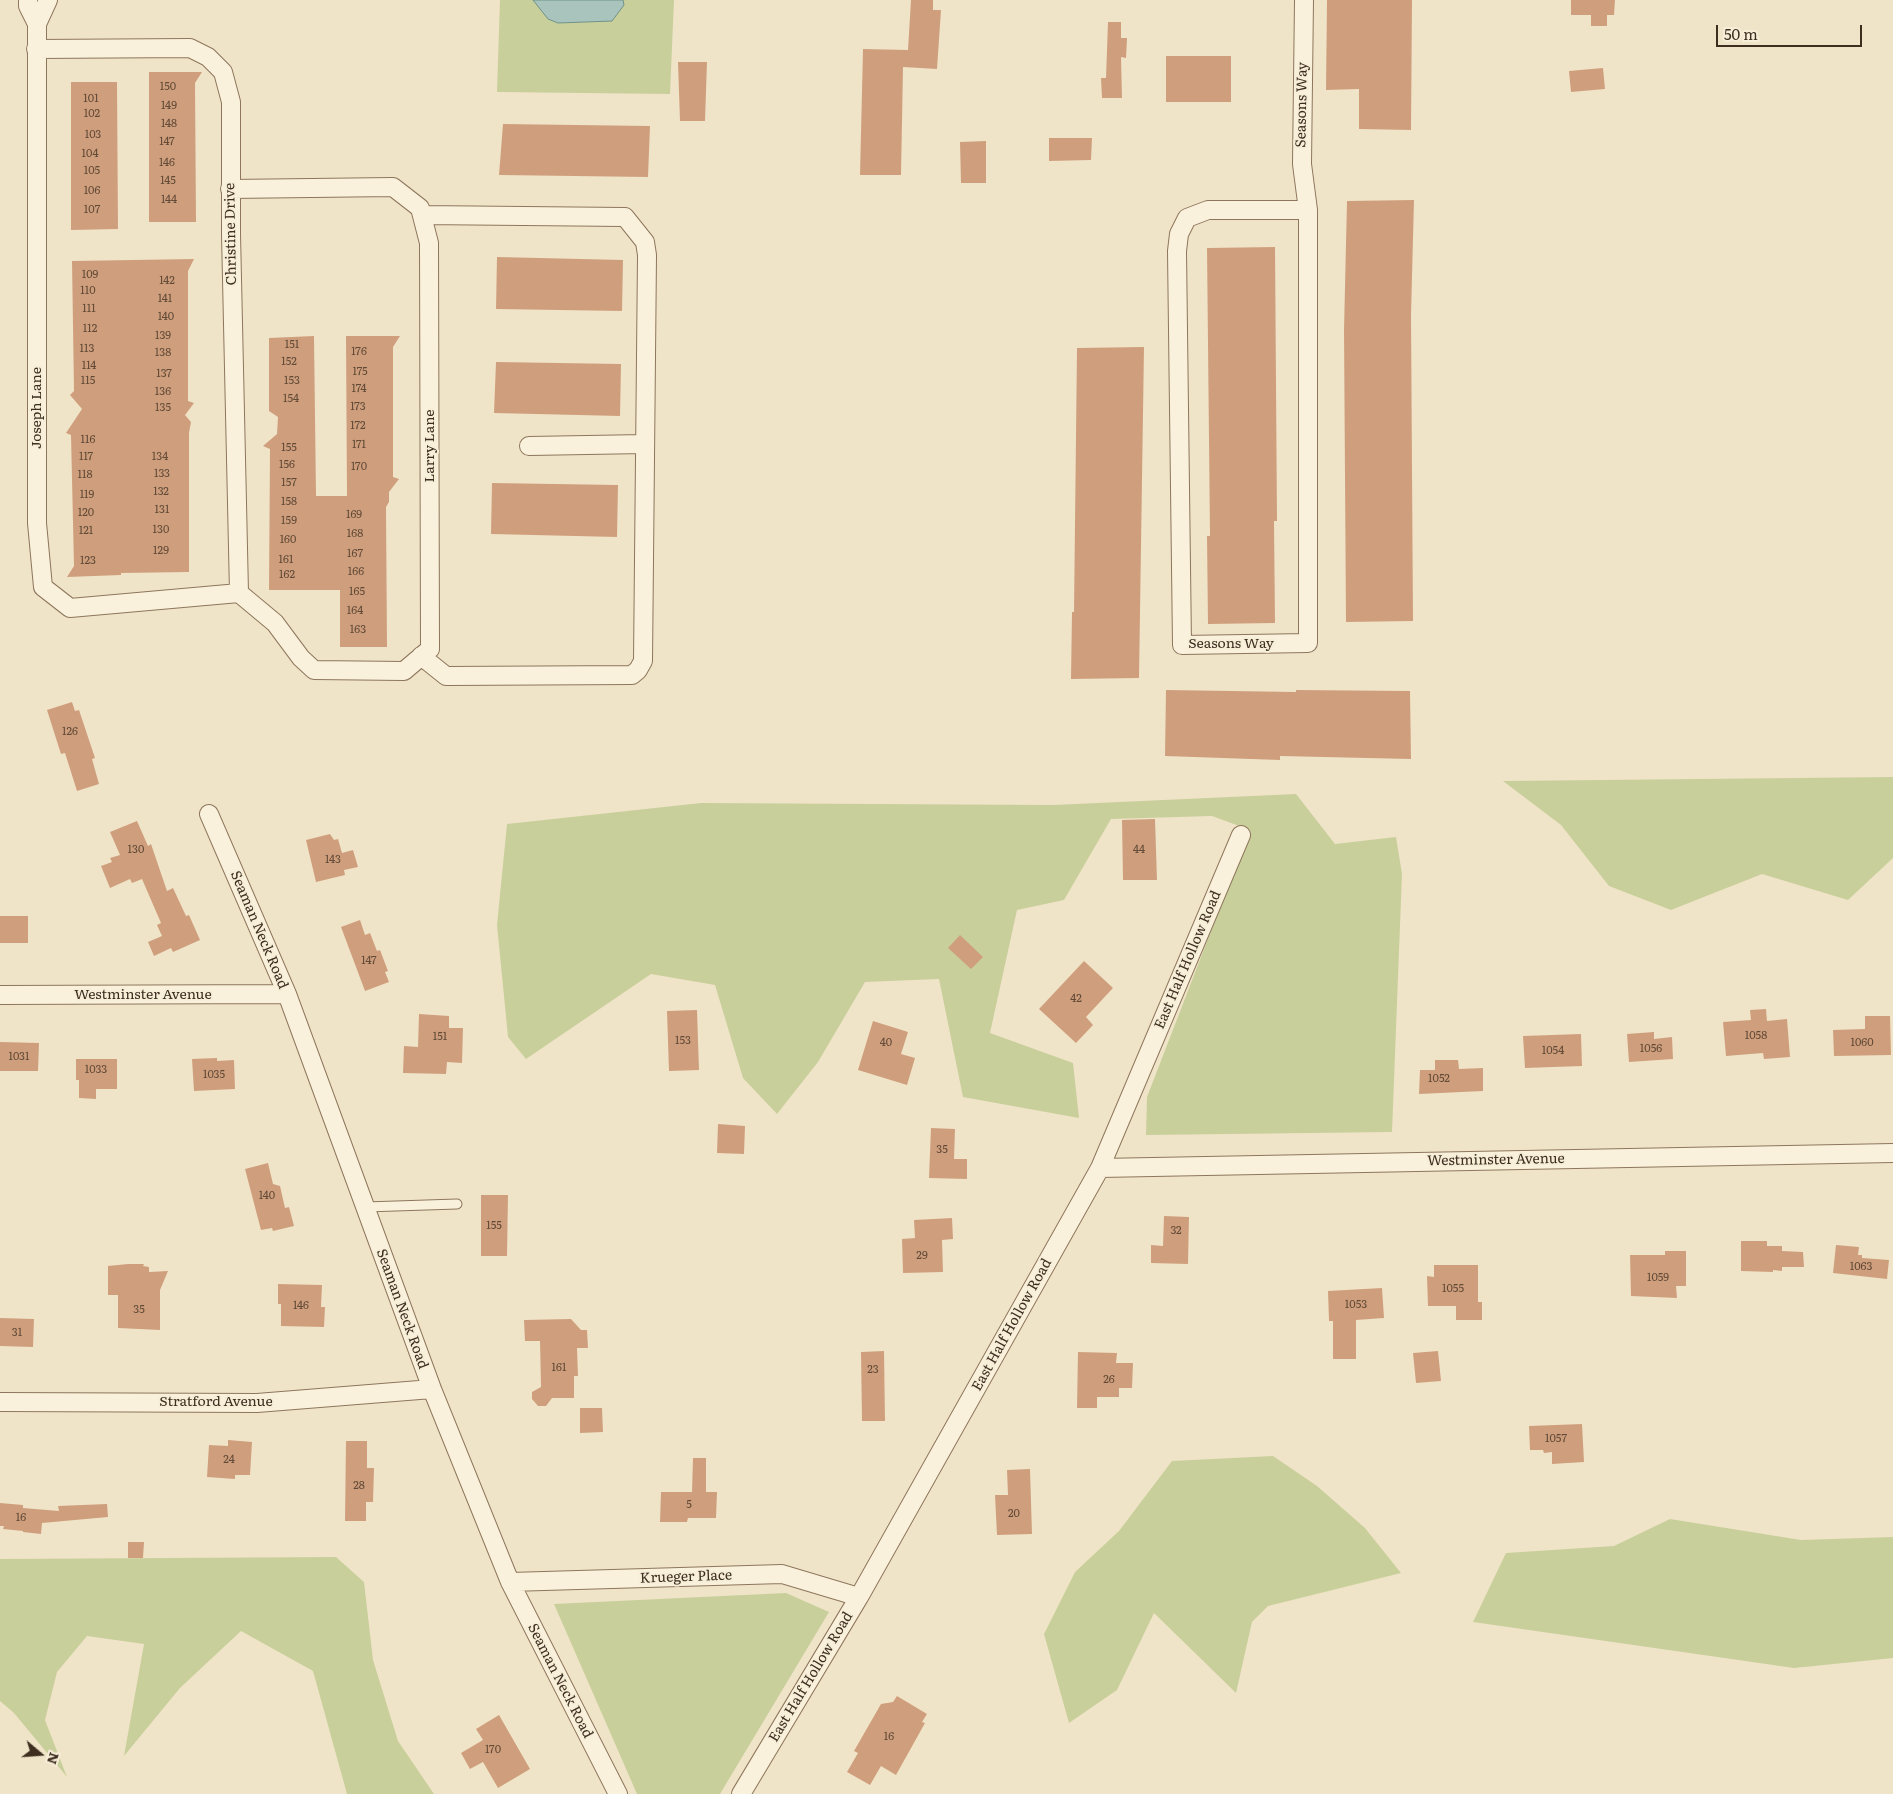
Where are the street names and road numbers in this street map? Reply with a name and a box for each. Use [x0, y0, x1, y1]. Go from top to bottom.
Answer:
street label: Seasons Way [1293, 62, 1311, 148]
street label: Christine Drive [222, 183, 240, 285]
street label: Joseph Lane [29, 367, 45, 449]
street label: Larry Lane [422, 409, 438, 483]
street label: Seasons Way [1188, 636, 1274, 652]
street label: Seaman Neck Road [227, 868, 291, 992]
street label: East Half Hollow Road [1151, 888, 1225, 1032]
street label: Westminster Avenue [74, 987, 212, 1003]
street label: Westminster Avenue [1427, 1150, 1565, 1170]
street label: Seaman Neck Road [372, 1247, 432, 1371]
street label: East Half Hollow Road [969, 1256, 1055, 1394]
street label: Stratford Avenue [159, 1394, 273, 1410]
street label: Krueger Place [640, 1567, 732, 1587]
street label: East Half Hollow Road [765, 1609, 857, 1745]
street label: Seaman Neck Road [524, 1621, 596, 1741]

